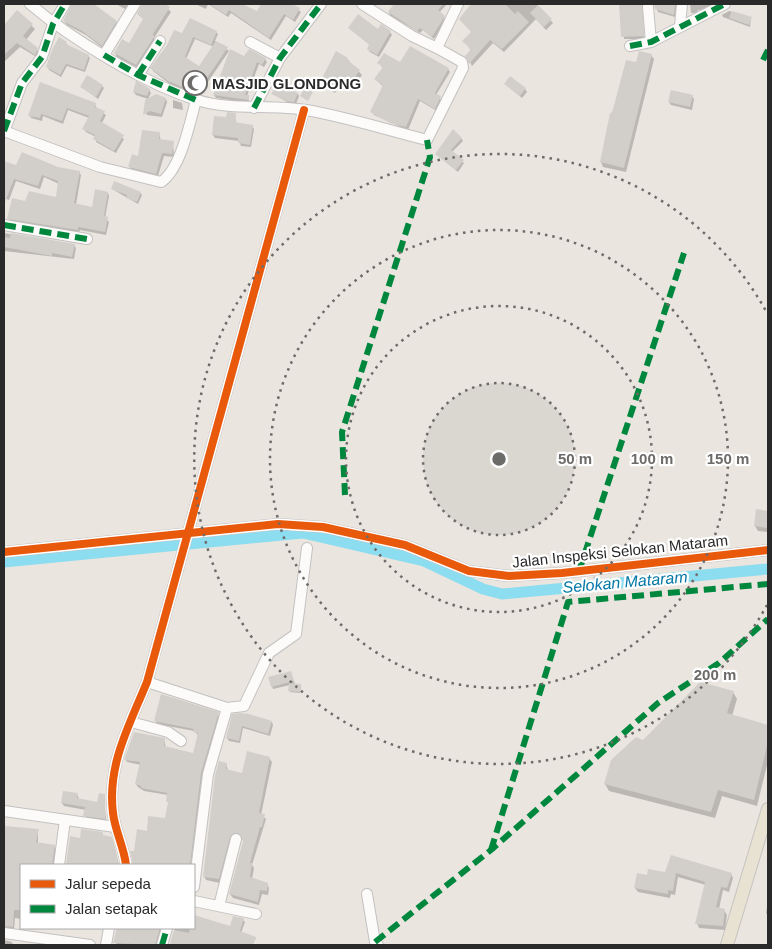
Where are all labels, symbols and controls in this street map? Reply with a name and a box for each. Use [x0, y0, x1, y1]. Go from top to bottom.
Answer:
mosque icon: MASJID GLONDONG [182, 70, 208, 96]
place label: MASJID GLONDONG [212, 75, 361, 92]
centre of rings [490, 450, 508, 468]
text: 50 m [558, 450, 592, 467]
text: 100 m [631, 450, 673, 467]
text: 150 m [707, 450, 749, 467]
street label: Jalan Inspeksi Selokan Mataram [511, 531, 729, 571]
water label: Selokan Mataram [562, 568, 688, 596]
text: 200 m [694, 666, 736, 683]
legend [20, 864, 195, 929]
text: Jalur sepeda [65, 875, 152, 892]
text: Jalan setapak [65, 900, 158, 917]

